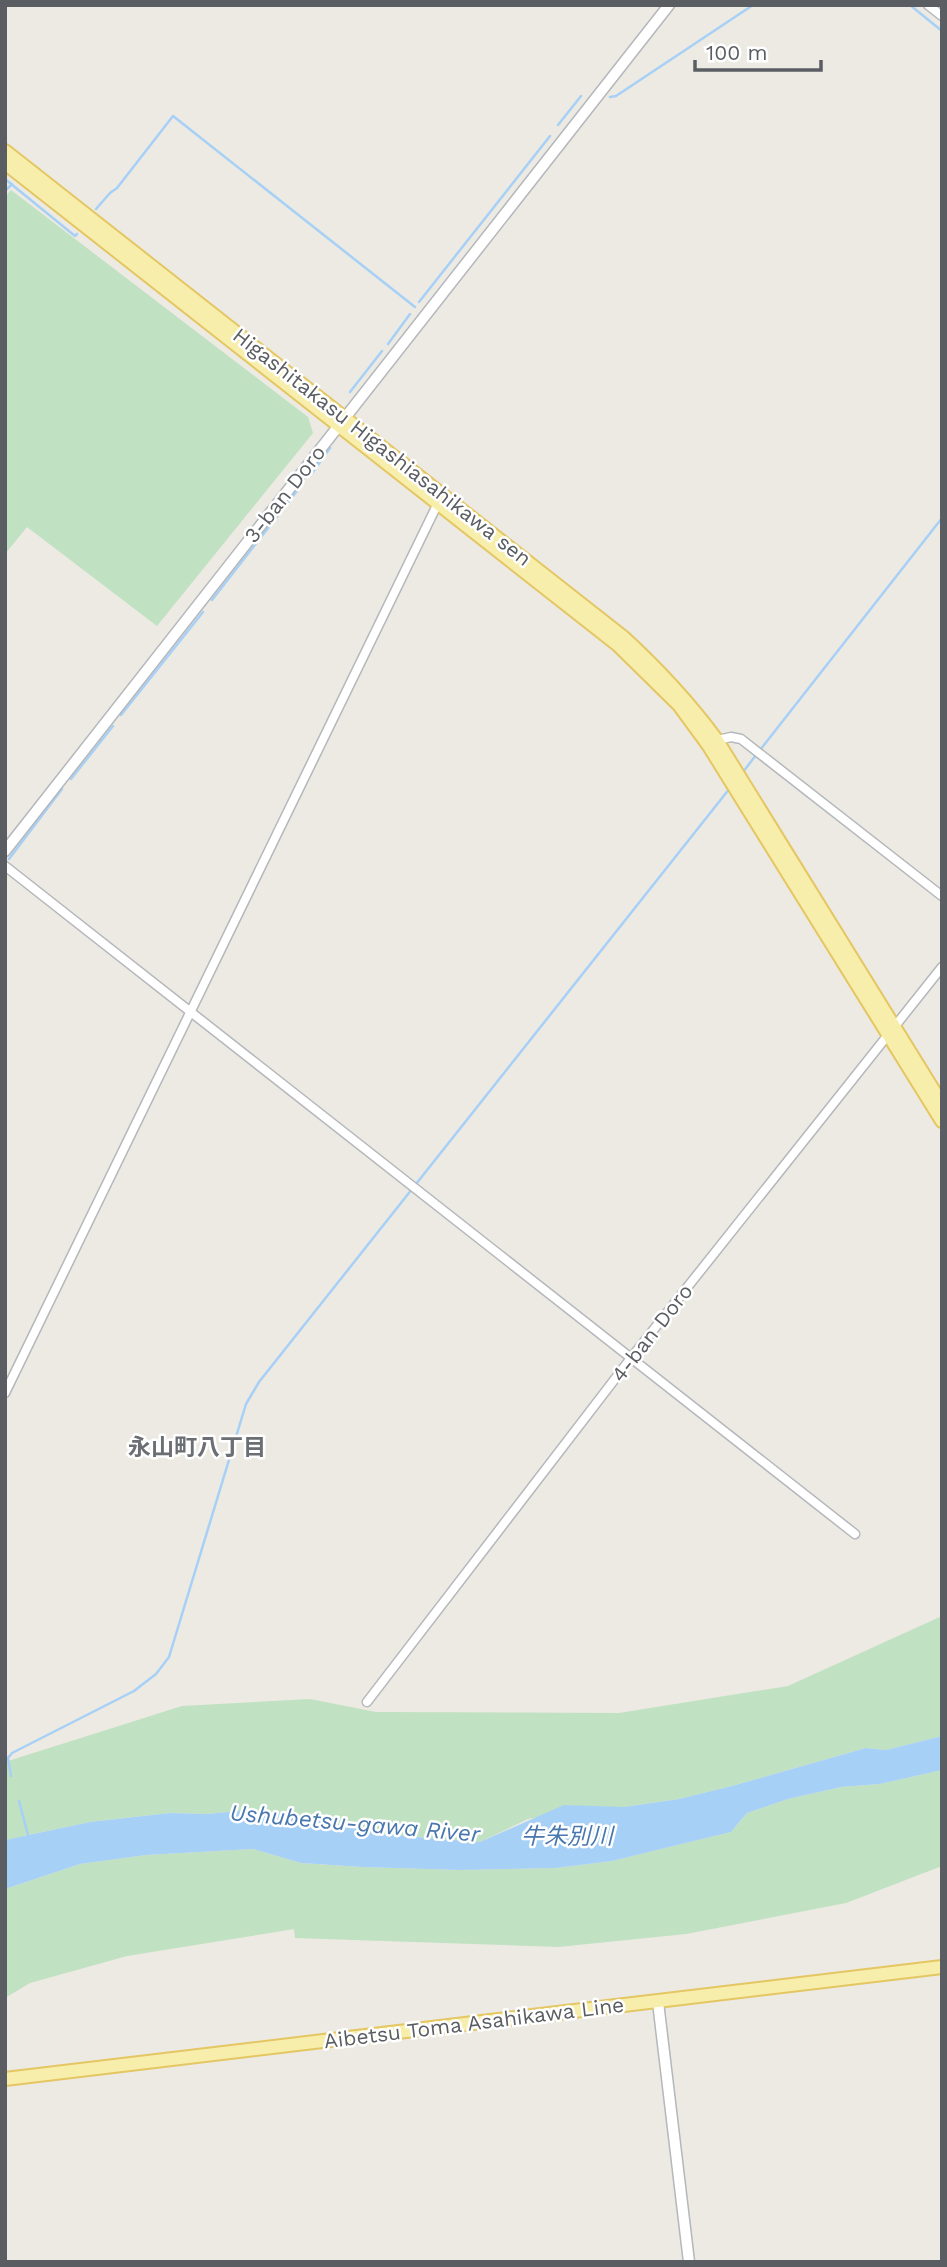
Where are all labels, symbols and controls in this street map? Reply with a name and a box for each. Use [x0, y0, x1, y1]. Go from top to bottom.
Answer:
scale bar [695, 28, 821, 72]
text: 100 m [706, 40, 768, 65]
street label: Higashitakasu Higashiasahikawa sen [228, 322, 536, 571]
street label: 3-ban Doro [239, 440, 330, 547]
street label: 4-ban Doro [606, 1279, 698, 1387]
district label: 永山町八丁目 [128, 1434, 266, 1461]
water label: Ushubetsu-gawa River [229, 1799, 482, 1848]
water label: 牛朱別川 [521, 1823, 616, 1850]
street label: Aibetsu Toma Asahikawa Line [322, 1992, 626, 2053]

